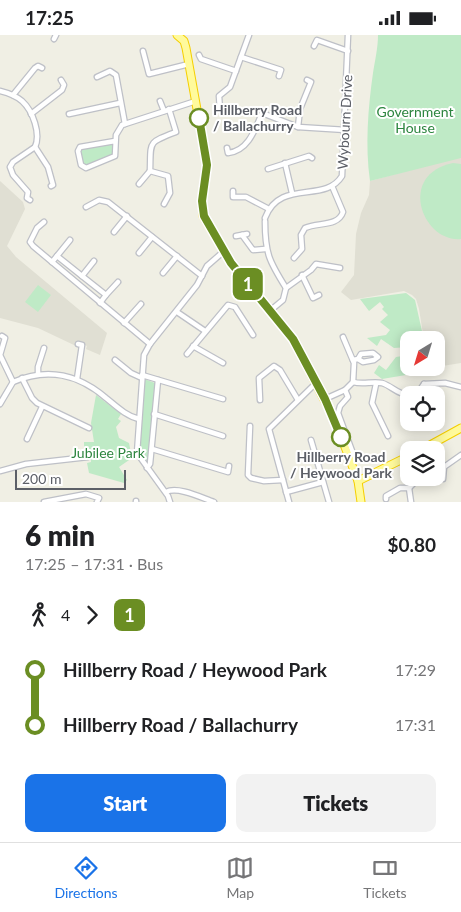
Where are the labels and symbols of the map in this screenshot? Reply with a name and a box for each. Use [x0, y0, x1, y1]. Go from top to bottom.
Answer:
street label: Wybourn Drive [334, 74, 355, 170]
place label: Hillberry Road / Ballachurry [213, 101, 302, 134]
park label: Government House [377, 103, 453, 136]
marker: Hillberry Road / Ballachurry [189, 108, 209, 128]
line badge: 1 [232, 268, 264, 300]
north arrow [400, 331, 445, 376]
marker: Hillberry Road / Heywood Park [331, 427, 351, 447]
park label: Jubilee Park [71, 444, 146, 461]
place label: Hillberry Road / Heywood Park [290, 448, 392, 481]
scale bar [15, 467, 126, 490]

